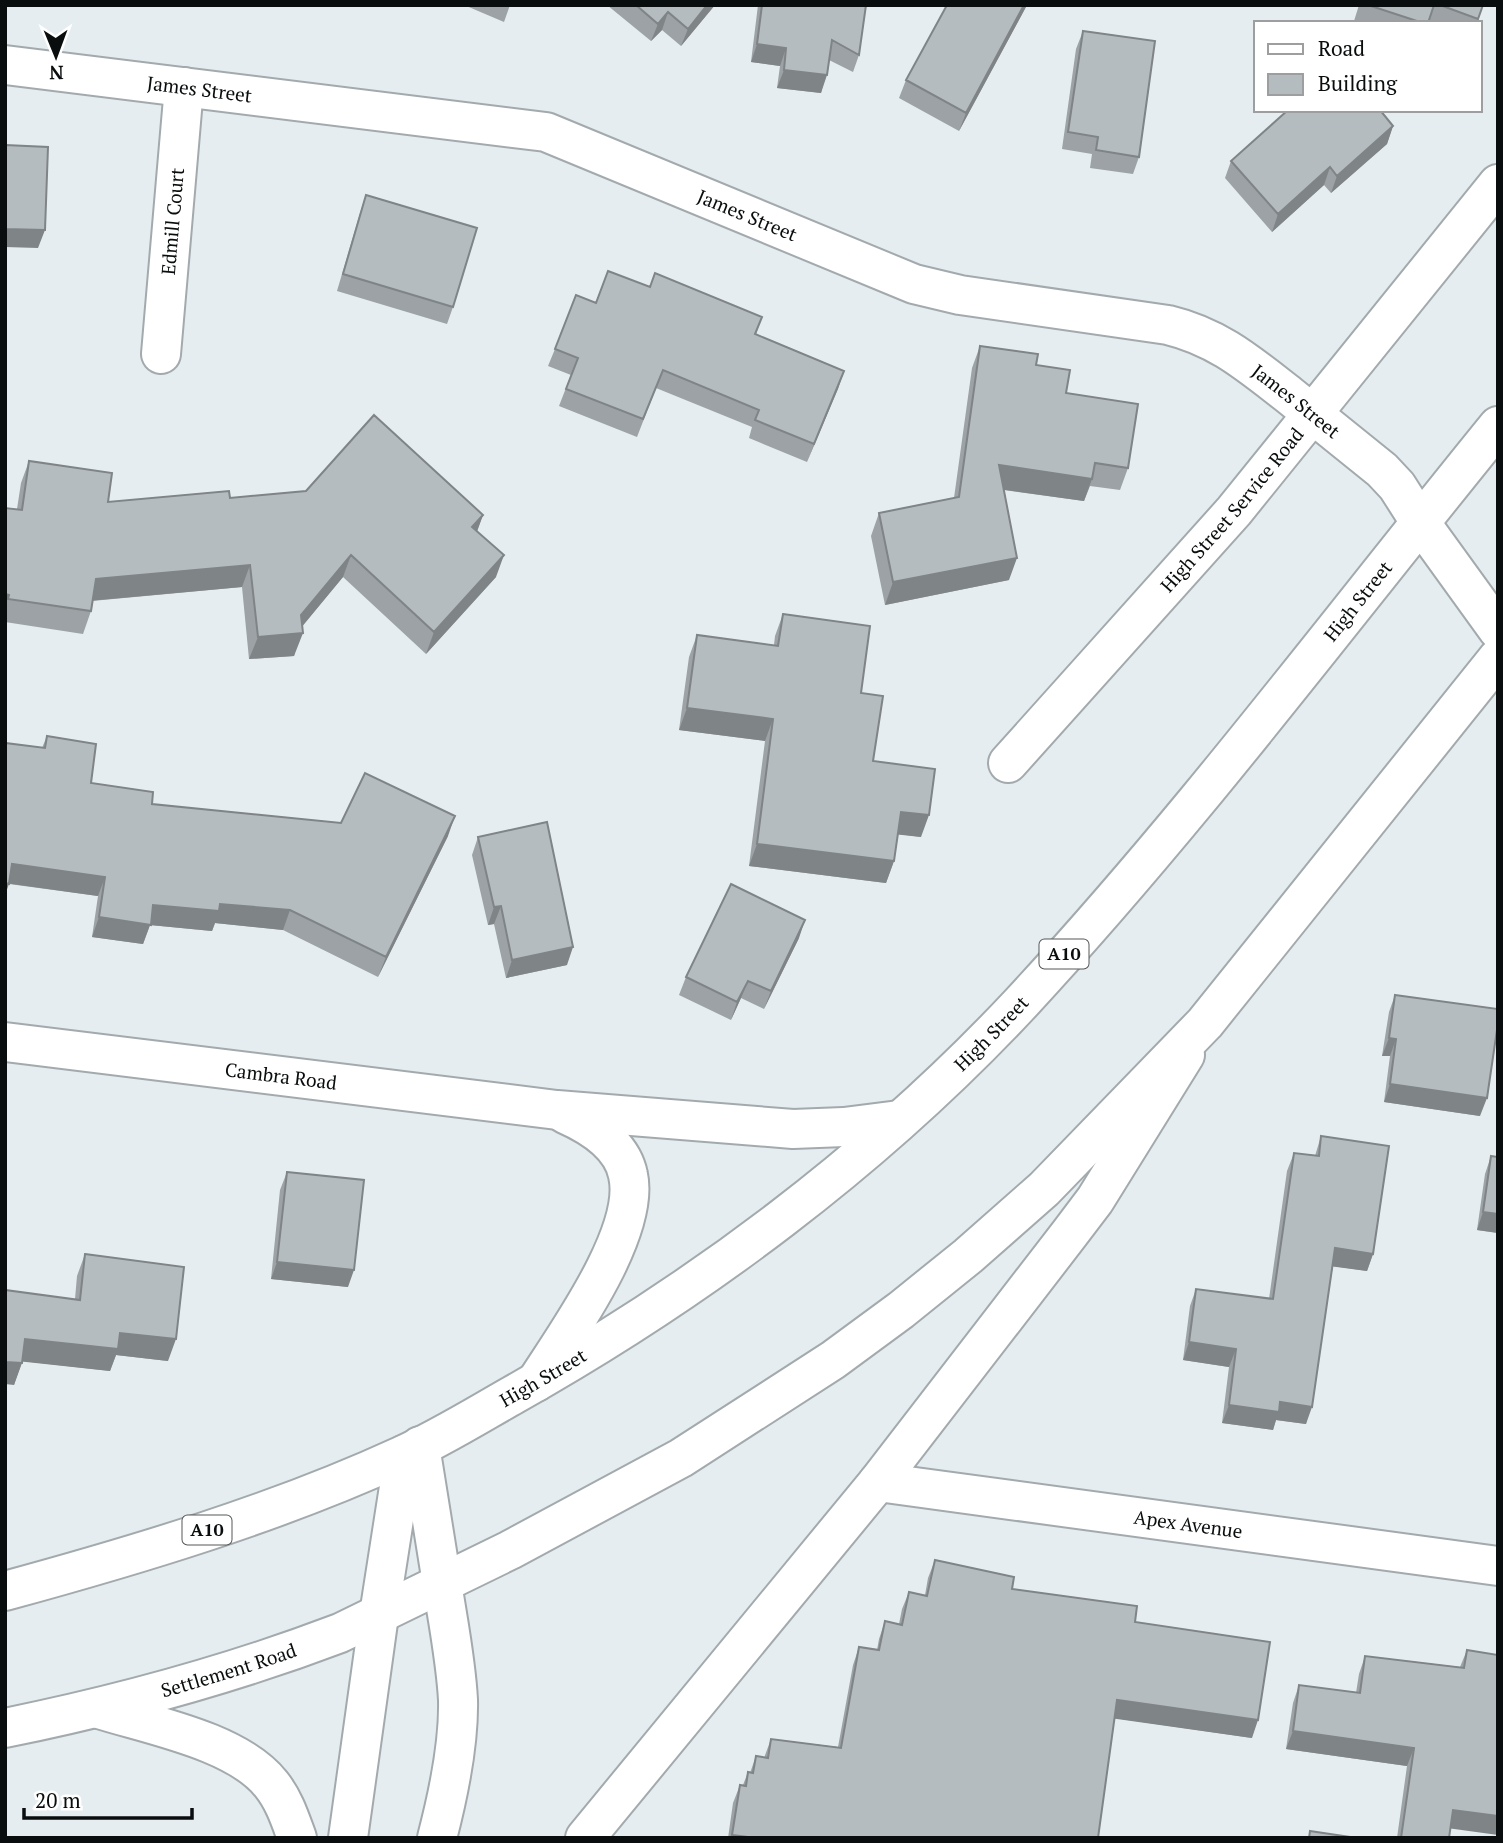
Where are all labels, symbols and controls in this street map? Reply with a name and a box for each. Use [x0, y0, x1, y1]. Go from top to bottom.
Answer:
north arrow [21, 21, 91, 91]
legend [1254, 21, 1482, 112]
text: Road [1318, 34, 1365, 62]
text: N [48, 61, 64, 86]
text: Building [1318, 69, 1398, 97]
street label: James Street [146, 70, 254, 107]
street label: Edmill Court [155, 167, 189, 276]
street label: James Street [694, 183, 801, 246]
street label: James Street [1247, 358, 1345, 443]
street label: High Street Service Road [1154, 422, 1309, 597]
street label: High Street [1318, 555, 1397, 646]
road number: A10 [1040, 939, 1088, 968]
street label: High Street [948, 990, 1034, 1076]
street label: Cambra Road [224, 1056, 339, 1095]
street label: High Street [495, 1342, 591, 1412]
street label: Apex Avenue [1132, 1504, 1244, 1543]
road number: A10 [182, 1516, 232, 1545]
street label: Settlement Road [158, 1637, 300, 1702]
scale bar [24, 1776, 192, 1820]
text: 20 m [35, 1786, 81, 1814]

